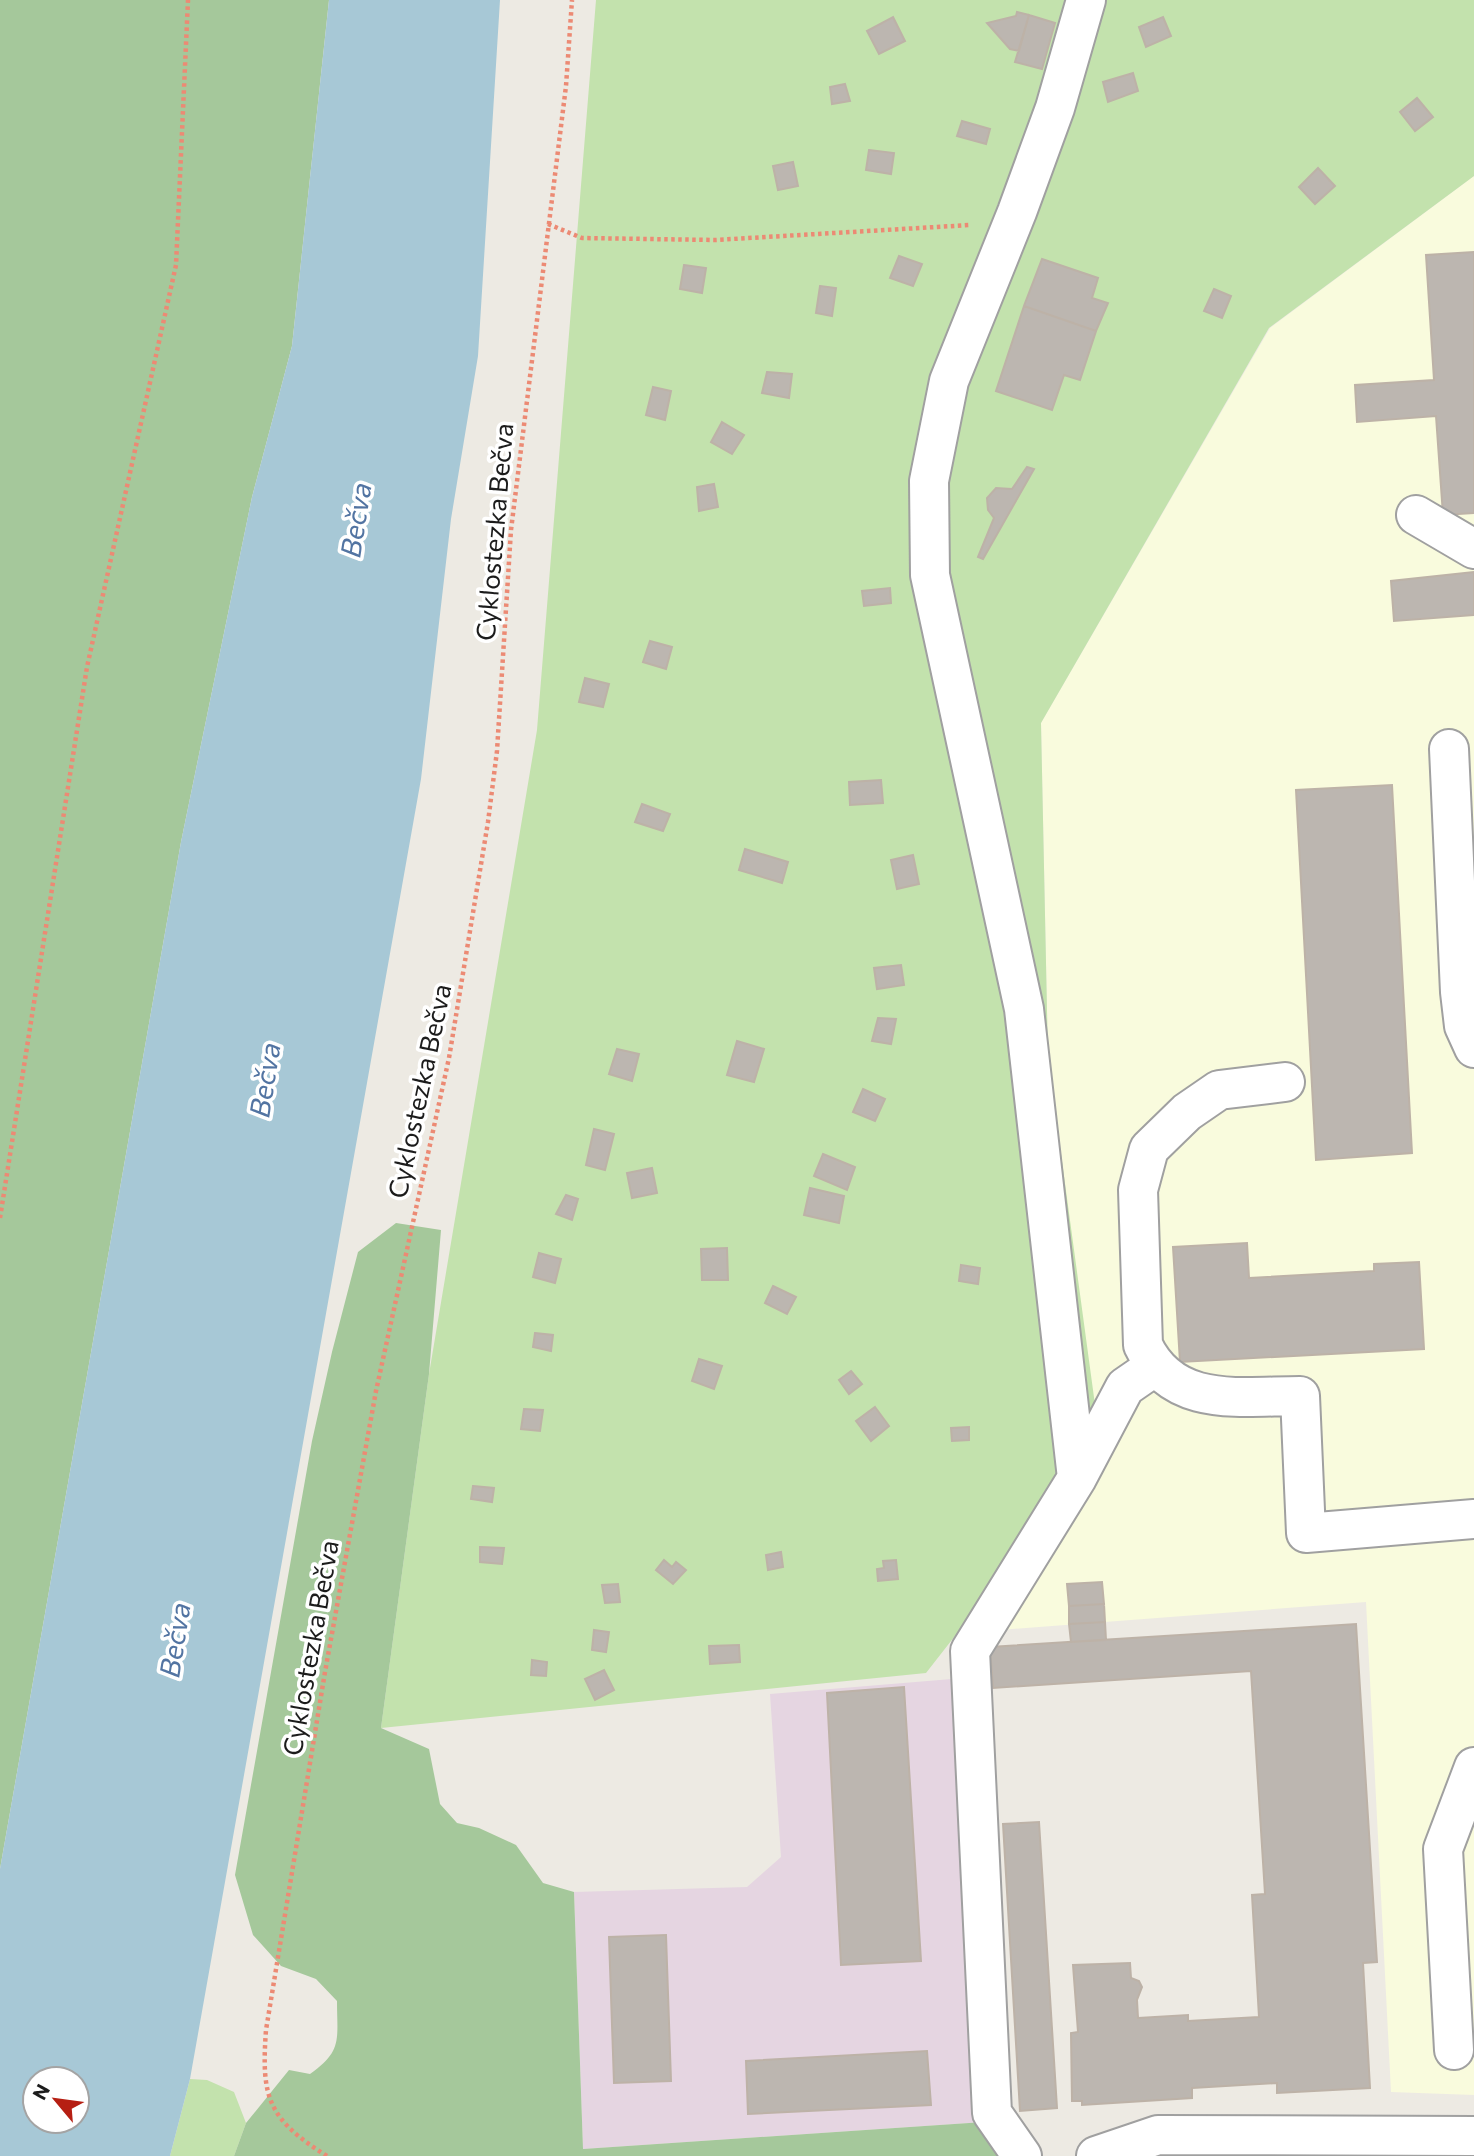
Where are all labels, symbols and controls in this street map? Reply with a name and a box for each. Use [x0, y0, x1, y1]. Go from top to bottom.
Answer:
street label: Cyklostezka Bečva [469, 422, 518, 642]
water label: Bečva [332, 480, 378, 560]
street label: Cyklostezka Bečva [381, 981, 456, 1201]
water label: Bečva [241, 1040, 287, 1120]
street label: Cyklostezka Bečva [275, 1538, 344, 1758]
water label: Bečva [151, 1600, 197, 1680]
north arrow [21, 2065, 91, 2135]
text: N [27, 2080, 54, 2103]

